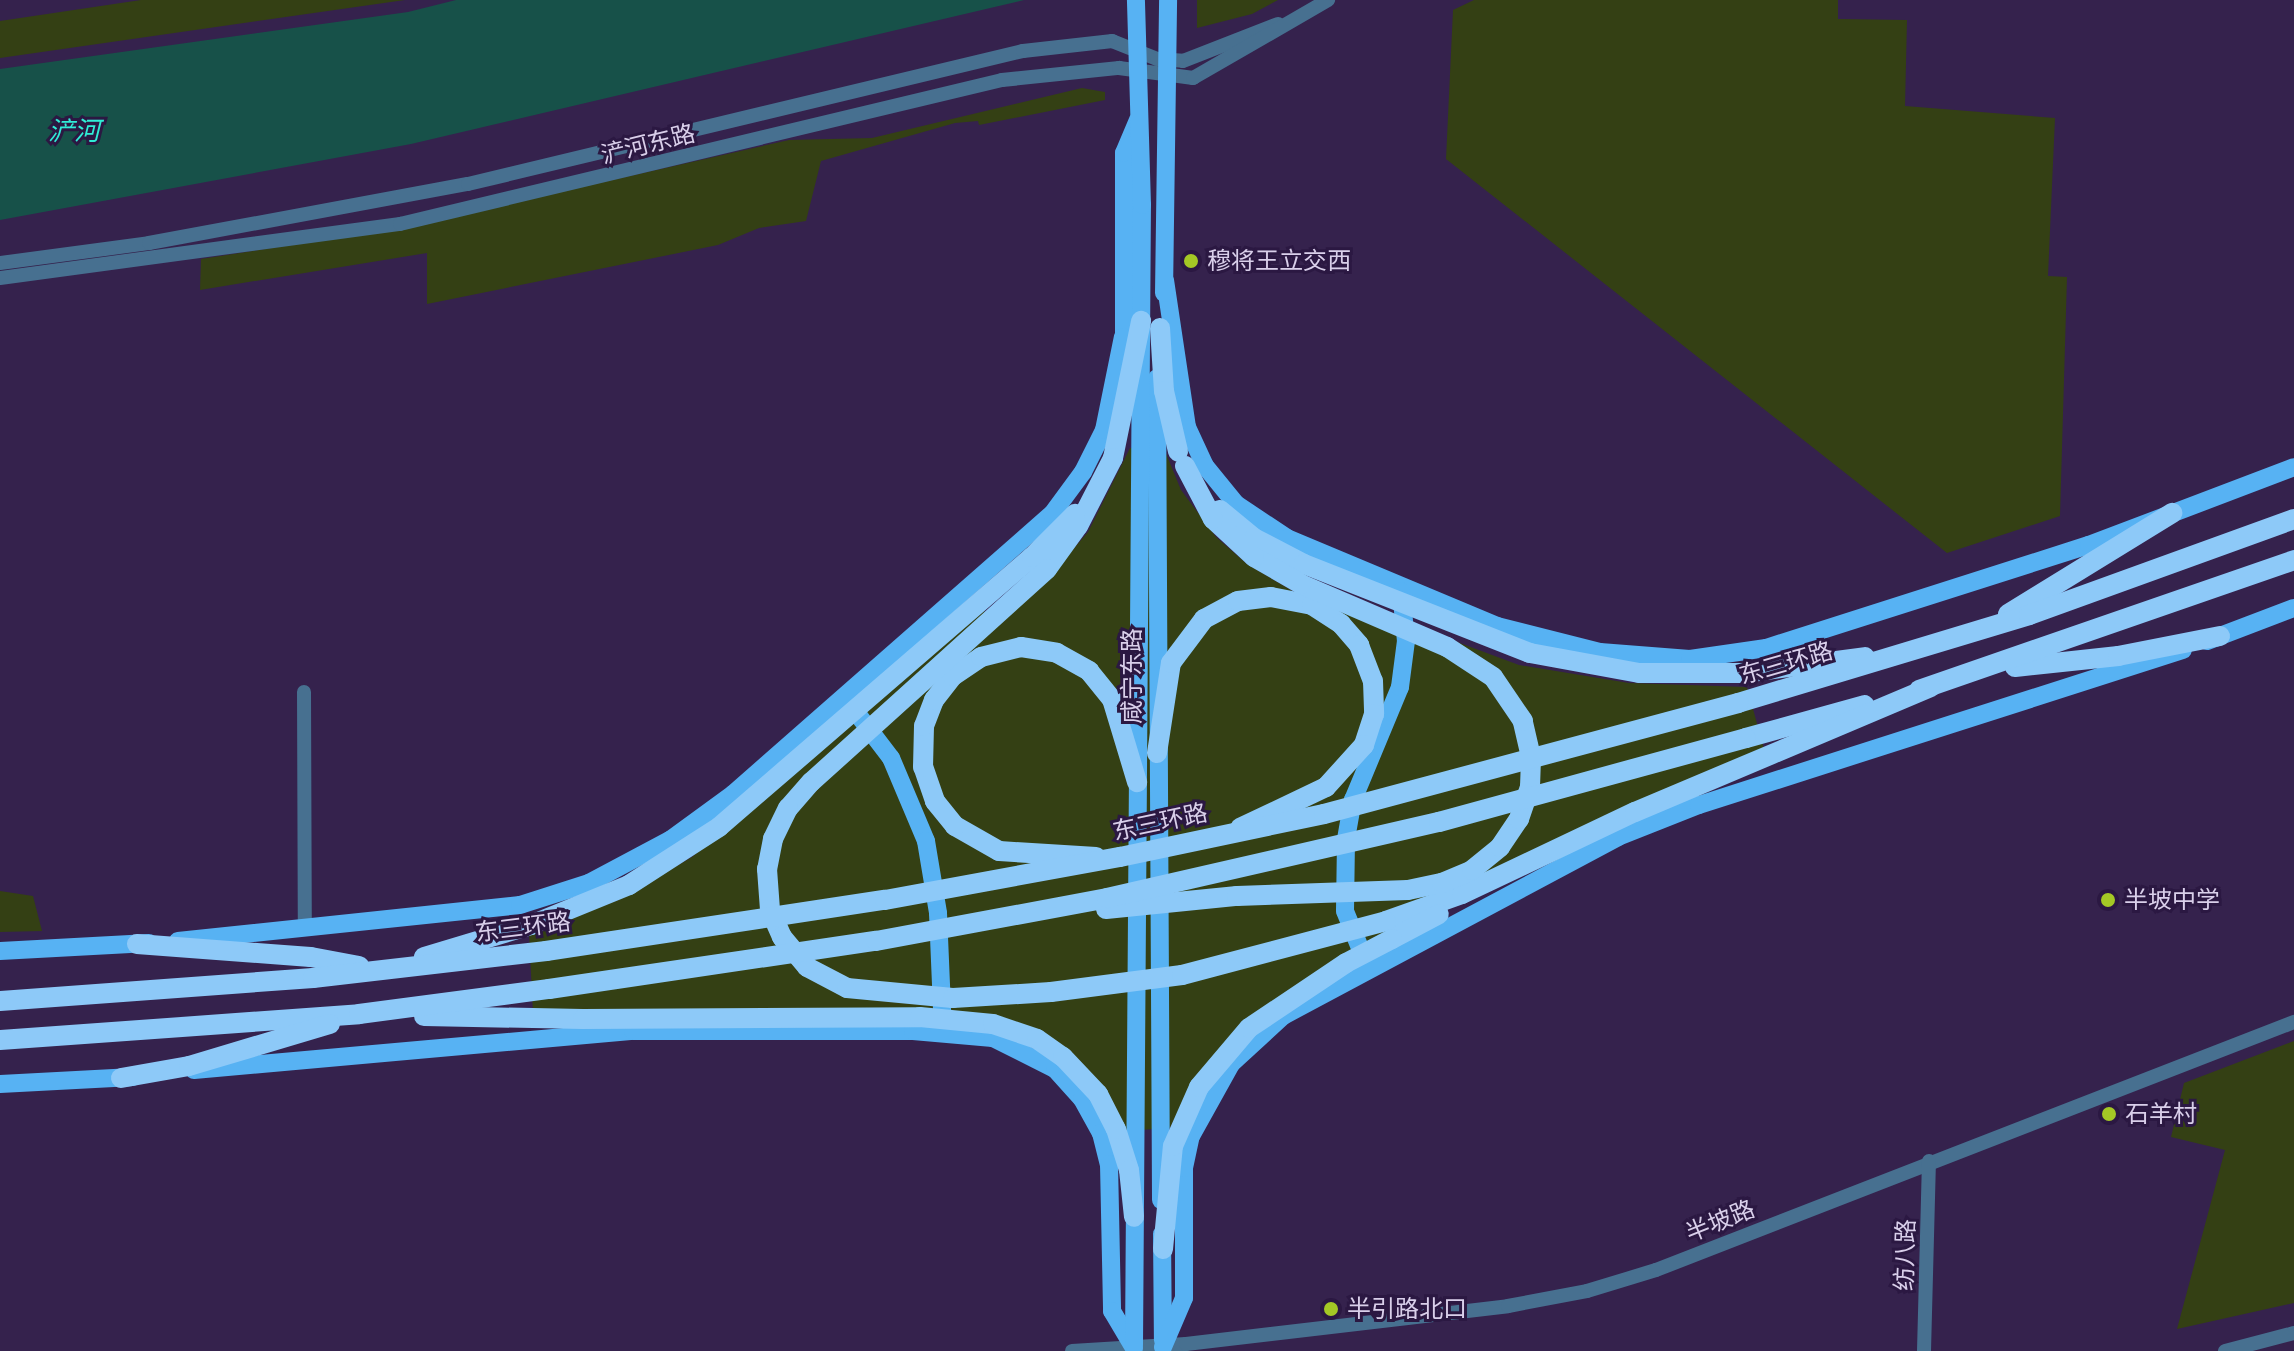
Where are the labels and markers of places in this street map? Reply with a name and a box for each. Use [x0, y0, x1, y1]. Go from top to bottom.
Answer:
place label: 穆将王立交西 [1207, 247, 1351, 275]
marker: 穆将王立交西 [1182, 252, 1200, 270]
place label: 半坡中学 [2124, 886, 2220, 914]
marker: 半坡中学 [2099, 891, 2117, 909]
place label: 石羊村 [2125, 1100, 2197, 1128]
marker: 石羊村 [2100, 1105, 2118, 1123]
place label: 半引路北口 [1347, 1295, 1467, 1323]
marker: 半引路北口 [1322, 1300, 1340, 1318]

